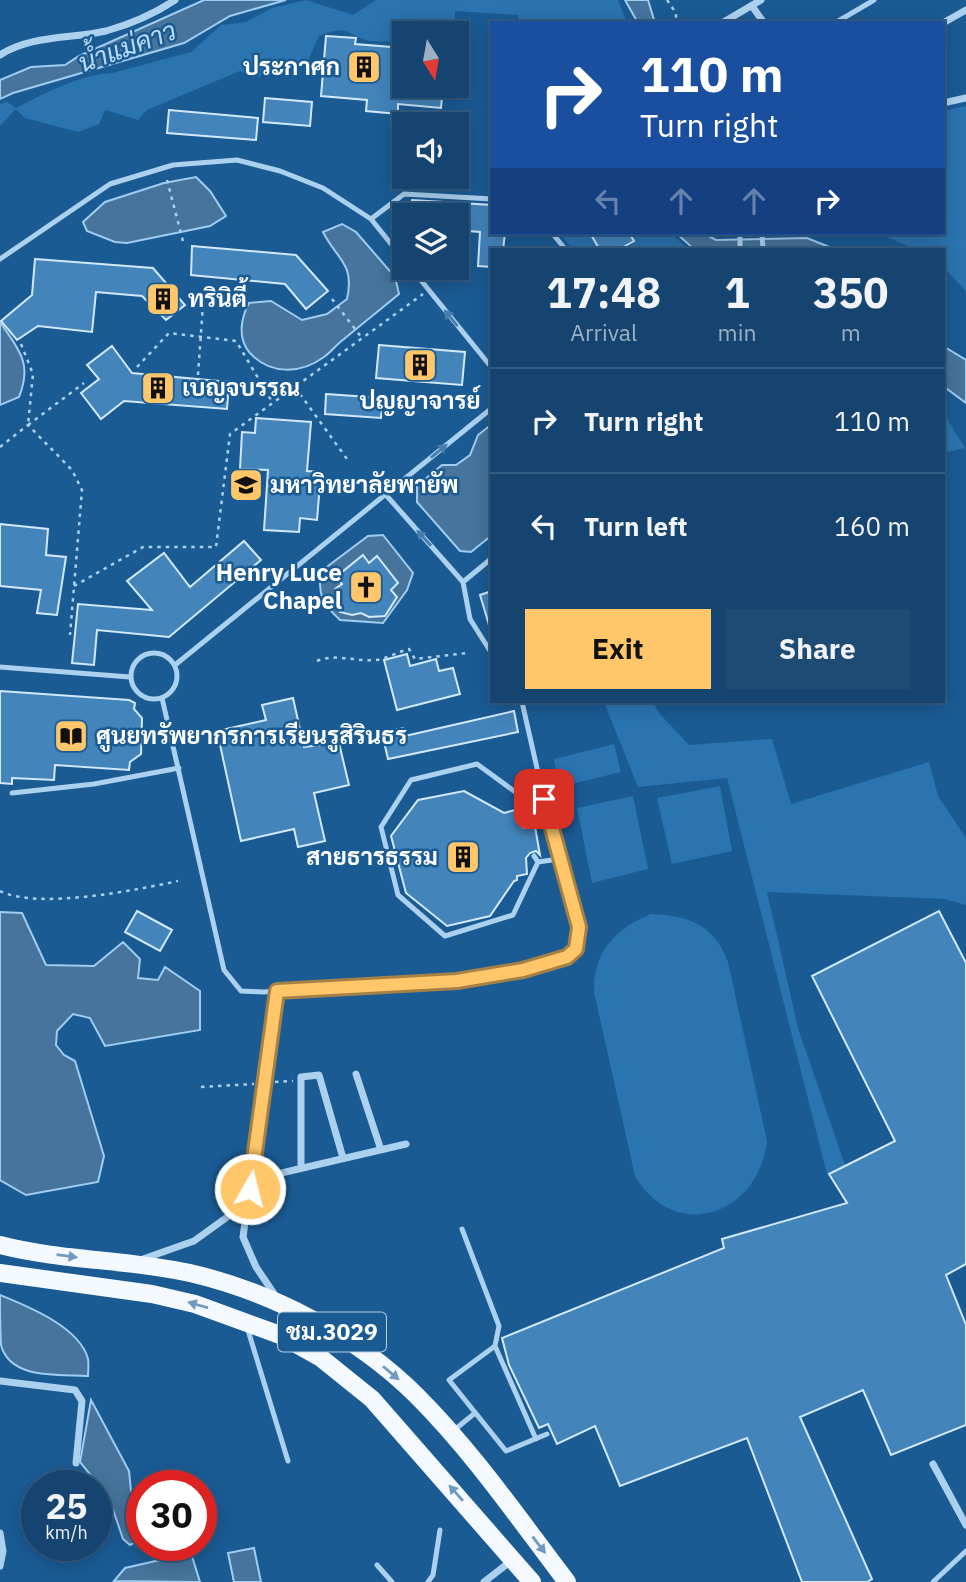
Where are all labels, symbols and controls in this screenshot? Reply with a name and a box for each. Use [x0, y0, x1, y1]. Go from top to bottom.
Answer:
water label: น้ำแม่คาว [72, 10, 180, 79]
north arrow [392, 21, 469, 98]
map controls [392, 21, 469, 280]
text: 110 m [640, 42, 784, 105]
building icon: ประกาศก [345, 48, 383, 86]
icon: right [525, 49, 616, 140]
place label: ประกาศก [243, 50, 340, 82]
text: Turn right [640, 104, 778, 146]
button: sound [392, 112, 469, 189]
icon: left [589, 182, 627, 220]
icon: ahead [662, 182, 700, 220]
icon: ahead [735, 182, 773, 220]
icon: right [808, 182, 846, 220]
button: layers [392, 203, 469, 280]
text: 17:48 [546, 265, 661, 320]
text: 1 [724, 265, 750, 320]
text: 350 [813, 265, 889, 320]
place label: ทรินิตี้ [188, 277, 249, 314]
building icon: ทรินิตี้ [144, 280, 182, 318]
one-way arrow [444, 309, 459, 327]
text: Arrival [570, 317, 637, 347]
text: min [718, 317, 756, 347]
text: m [841, 317, 861, 347]
building icon: ปญญาจารย์ [401, 346, 439, 384]
building icon: เบญจบรรณ [139, 369, 177, 407]
place label: เบญจบรรณ [182, 371, 300, 403]
place label: ปญญาจารย์ [359, 384, 482, 416]
icon: right [525, 402, 563, 440]
text: Turn right [584, 404, 703, 438]
text: 110 m [834, 404, 910, 438]
one-way arrow [430, 444, 447, 459]
school or university icon: มหาวิทยาลัยพายัพ [227, 466, 265, 504]
place label: มหาวิทยาลัยพายัพ [270, 468, 459, 500]
icon: left [525, 507, 563, 545]
text: Turn left [584, 509, 687, 543]
text: 160 m [834, 509, 910, 543]
one-way arrow [417, 530, 433, 547]
place label: Henry Luce Chapel [216, 556, 342, 616]
church icon: Henry Luce Chapel [347, 568, 385, 606]
button: Exit [525, 609, 711, 689]
button: Share [725, 609, 910, 689]
library icon: ศูนยทรัพยากรการเรียนรูสิรินธร [52, 717, 90, 755]
place label: ศูนยทรัพยากรการเรียนรูสิรินธร [96, 719, 407, 752]
pin [514, 769, 574, 829]
icon: arrive [525, 780, 563, 818]
building icon: สายธารธรรม [444, 838, 482, 876]
place label: สายธารธรรม [306, 840, 438, 872]
position arrow [213, 1152, 287, 1226]
one-way arrow [56, 1251, 78, 1262]
one-way arrow [187, 1300, 208, 1310]
road number: ชม.3029 [278, 1312, 386, 1352]
one-way arrow [382, 1365, 399, 1380]
speed limit sign: 30 [126, 1470, 217, 1561]
text: 25 [45, 1483, 88, 1529]
one-way arrow [448, 1484, 464, 1502]
text: km/h [45, 1521, 88, 1544]
one-way arrow [531, 1536, 545, 1554]

